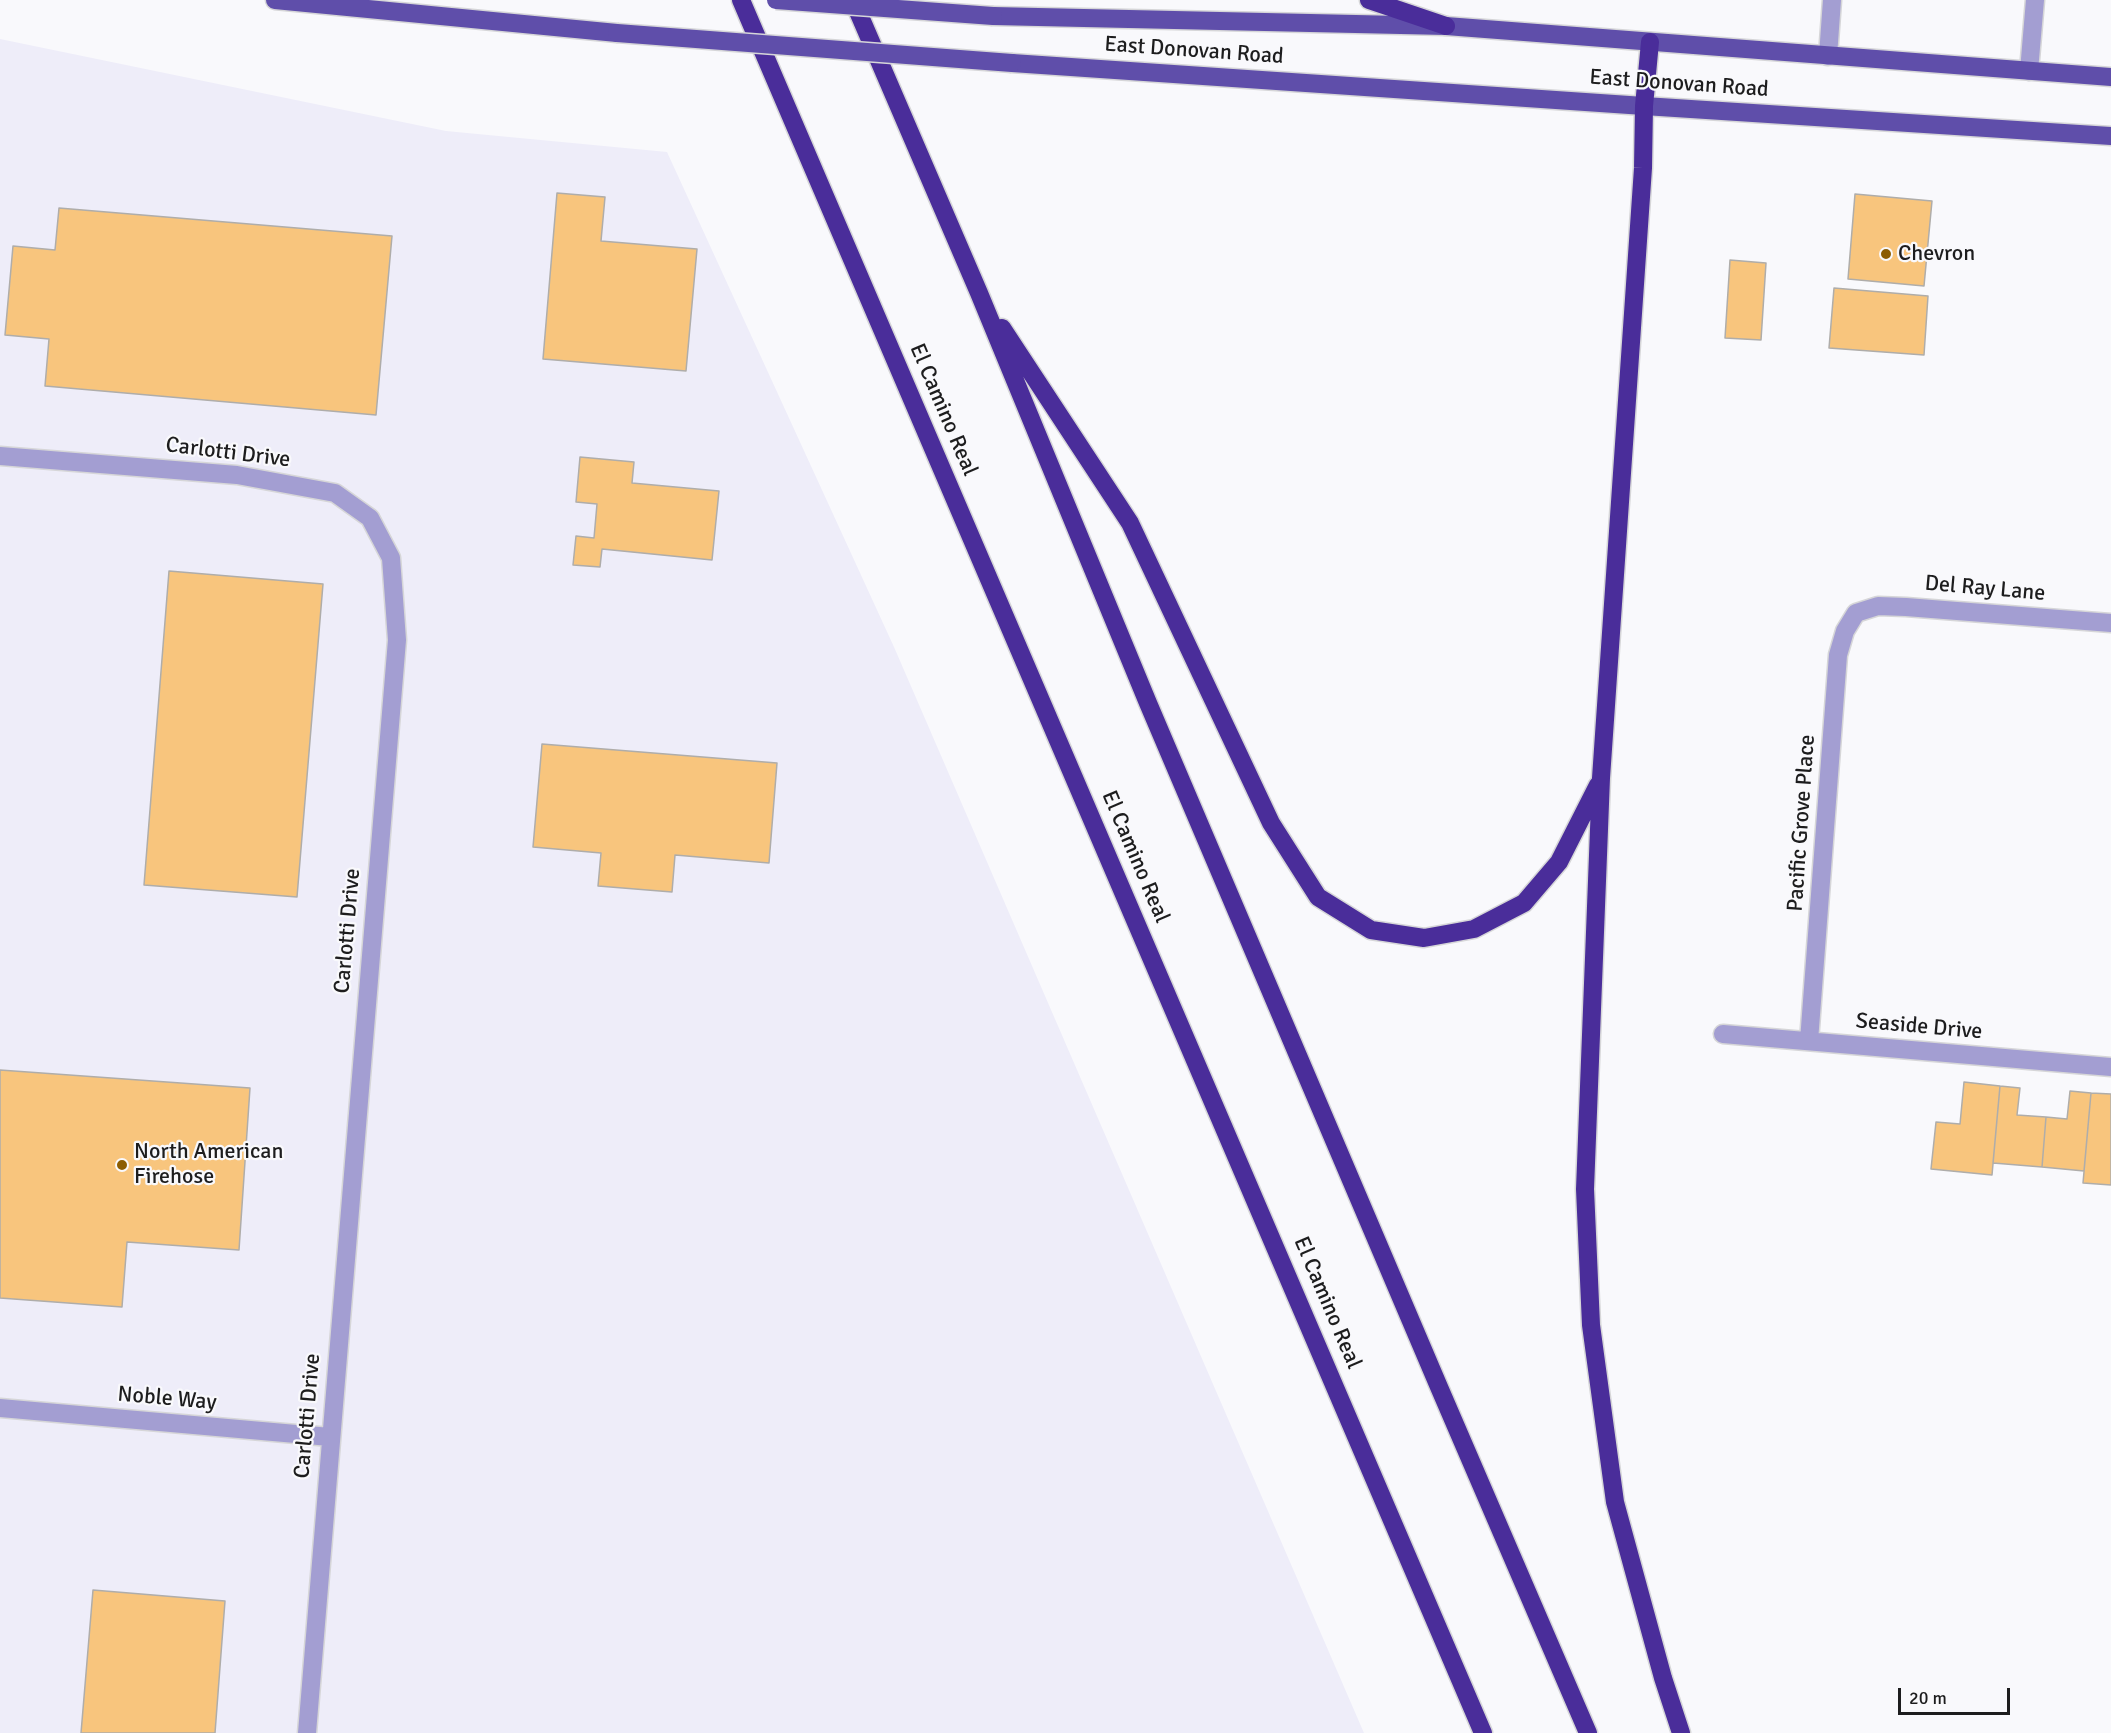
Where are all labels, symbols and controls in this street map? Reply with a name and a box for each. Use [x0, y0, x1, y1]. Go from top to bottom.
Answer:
street label: East Donovan Road [1104, 32, 1284, 70]
street label: East Donovan Road [1589, 65, 1769, 103]
place label: Chevron [1898, 241, 1975, 267]
marker: Chevron [1879, 247, 1893, 261]
street label: El Camino Real [903, 340, 983, 480]
street label: Carlotti Drive [164, 432, 292, 474]
street label: Del Ray Lane [1924, 571, 2046, 607]
street label: Pacific Grove Place [1783, 734, 1821, 912]
street label: El Camino Real [1095, 787, 1175, 927]
street label: Carlotti Drive [329, 867, 367, 995]
street label: Seaside Drive [1855, 1008, 1983, 1046]
place label: North American Firehose [134, 1139, 283, 1190]
marker: North American Firehose [115, 1158, 129, 1172]
street label: El Camino Real [1287, 1233, 1367, 1373]
street label: Carlotti Drive [289, 1352, 327, 1480]
street label: Noble Way [116, 1382, 218, 1416]
scale bar [1901, 1676, 2014, 1714]
text: 20 m [1909, 1687, 1947, 1709]

